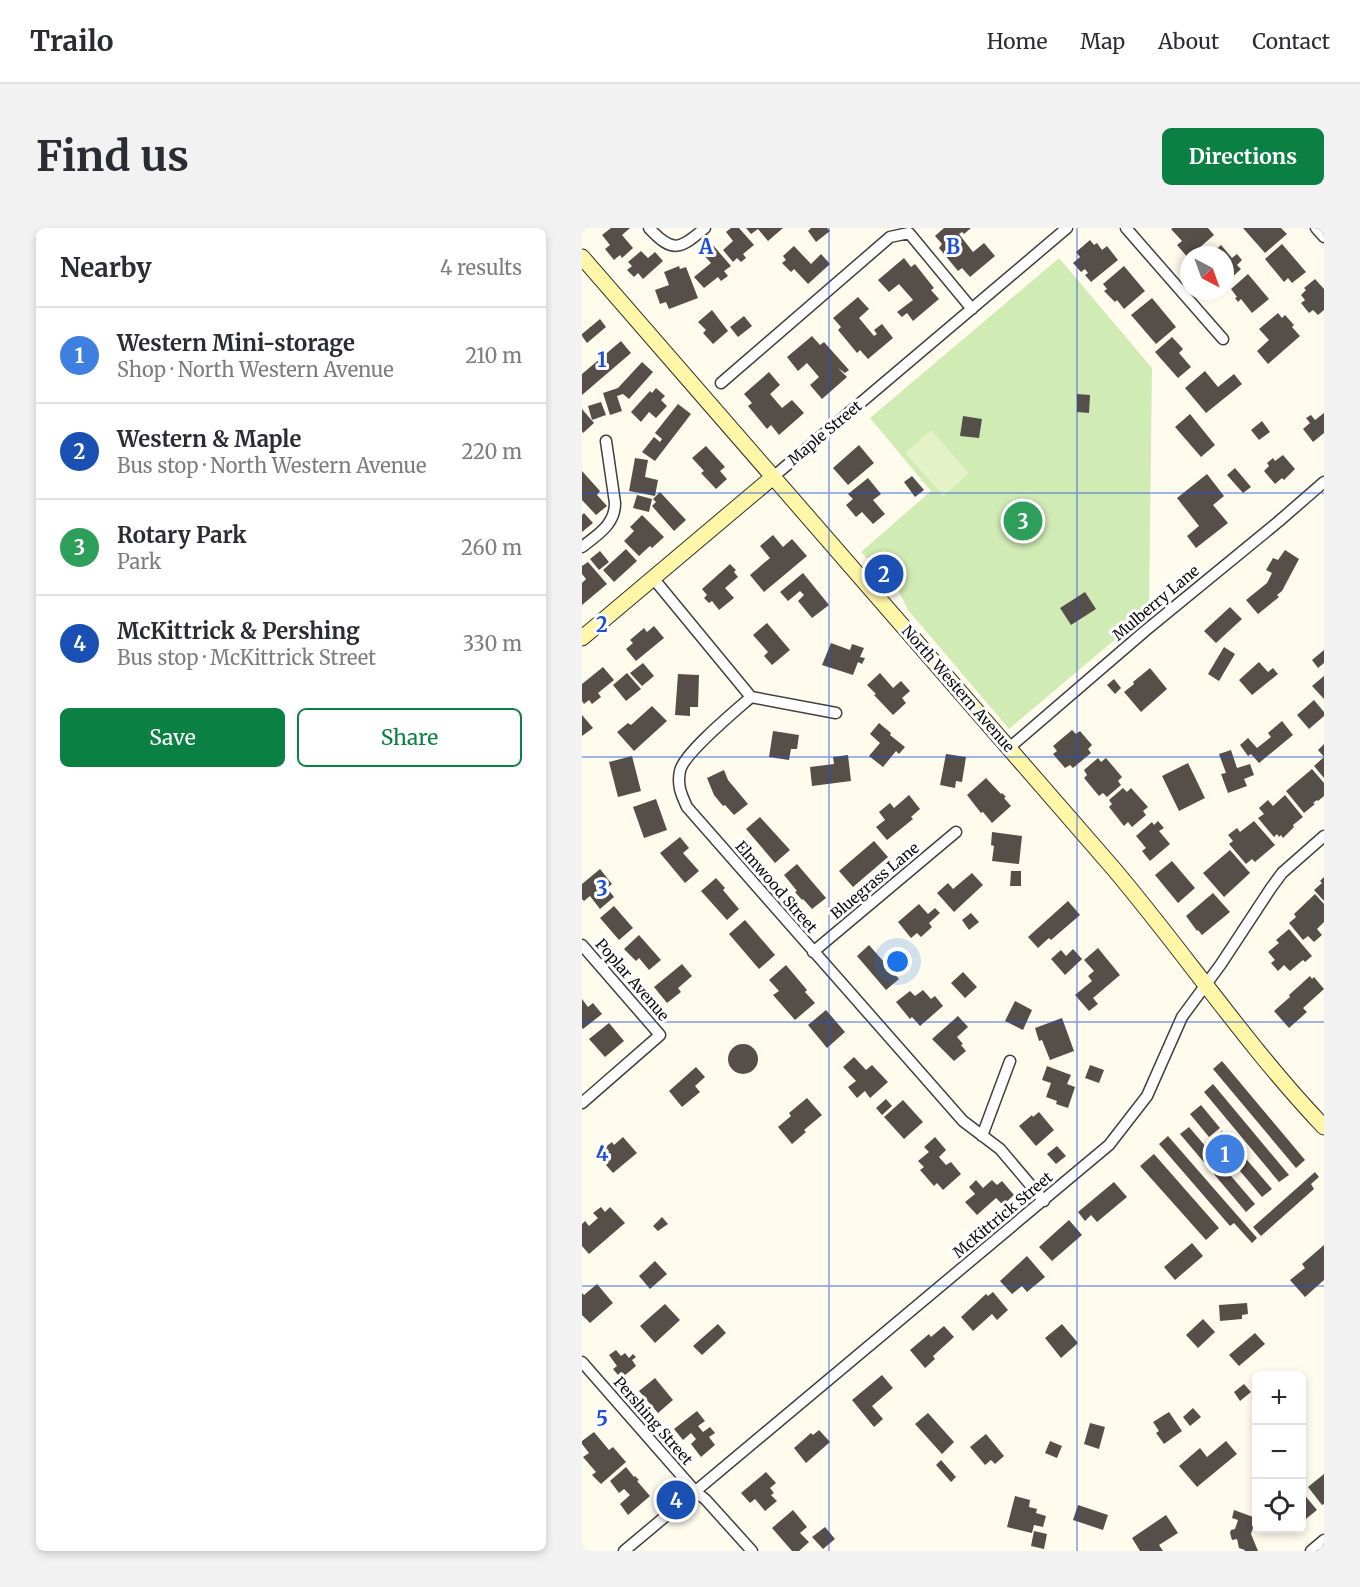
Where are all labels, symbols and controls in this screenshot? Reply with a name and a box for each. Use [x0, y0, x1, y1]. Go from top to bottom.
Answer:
text: Trailo [30, 23, 114, 59]
text: Home [987, 28, 1047, 55]
text: Map [1080, 28, 1125, 55]
text: About [1158, 28, 1219, 55]
text: Contact [1252, 28, 1330, 55]
button: Directions [1162, 128, 1324, 185]
text: Find us [36, 130, 189, 182]
text: A [698, 234, 714, 259]
text: B [946, 234, 960, 259]
north arrow [1180, 246, 1234, 300]
text: Nearby [60, 251, 152, 284]
text: 4 results [440, 255, 522, 280]
text: Western Mini-storage [117, 329, 355, 357]
text: 1 [75, 343, 84, 368]
text: 210 m [465, 343, 522, 368]
text: 1 [597, 347, 607, 372]
text: Shop · North Western Avenue [117, 357, 394, 382]
street label: Maple Street [784, 396, 866, 469]
text: Western & Maple [117, 425, 301, 453]
text: 2 [74, 439, 85, 464]
text: 220 m [462, 439, 522, 464]
text: Bus stop · North Western Avenue [117, 453, 426, 478]
pin: 3 [1004, 498, 1042, 544]
text: Rotary Park [117, 521, 247, 549]
text: 3 [74, 535, 85, 560]
text: 260 m [461, 535, 522, 560]
text: Park [117, 549, 161, 574]
pin: 2 [864, 552, 904, 596]
street label: Mulberry Lane [1109, 561, 1203, 644]
text: 2 [596, 612, 608, 637]
text: McKittrick & Pershing [117, 617, 360, 645]
street label: North Western Avenue [898, 621, 1019, 756]
text: 4 [73, 631, 86, 656]
text: 330 m [463, 631, 522, 656]
text: Bus stop · McKittrick Street [117, 645, 376, 670]
button: Save [60, 708, 285, 767]
button: Share [297, 708, 522, 767]
street label: Elmwood Street [731, 837, 821, 937]
street label: Bluegrass Lane [827, 838, 923, 923]
text: 3 [596, 876, 608, 901]
street label: Poplar Avenue [591, 935, 673, 1025]
your location [883, 947, 912, 976]
pin: 1 [1206, 1132, 1244, 1176]
text: 4 [596, 1141, 609, 1166]
street label: McKittrick Street [949, 1167, 1056, 1262]
map controls [1252, 1371, 1306, 1533]
button: + [1252, 1371, 1306, 1425]
street label: Pershing Street [610, 1373, 697, 1469]
text: 5 [596, 1406, 608, 1431]
button: − [1252, 1425, 1306, 1479]
pin: 4 [656, 1478, 695, 1522]
button: locate [1252, 1479, 1306, 1533]

